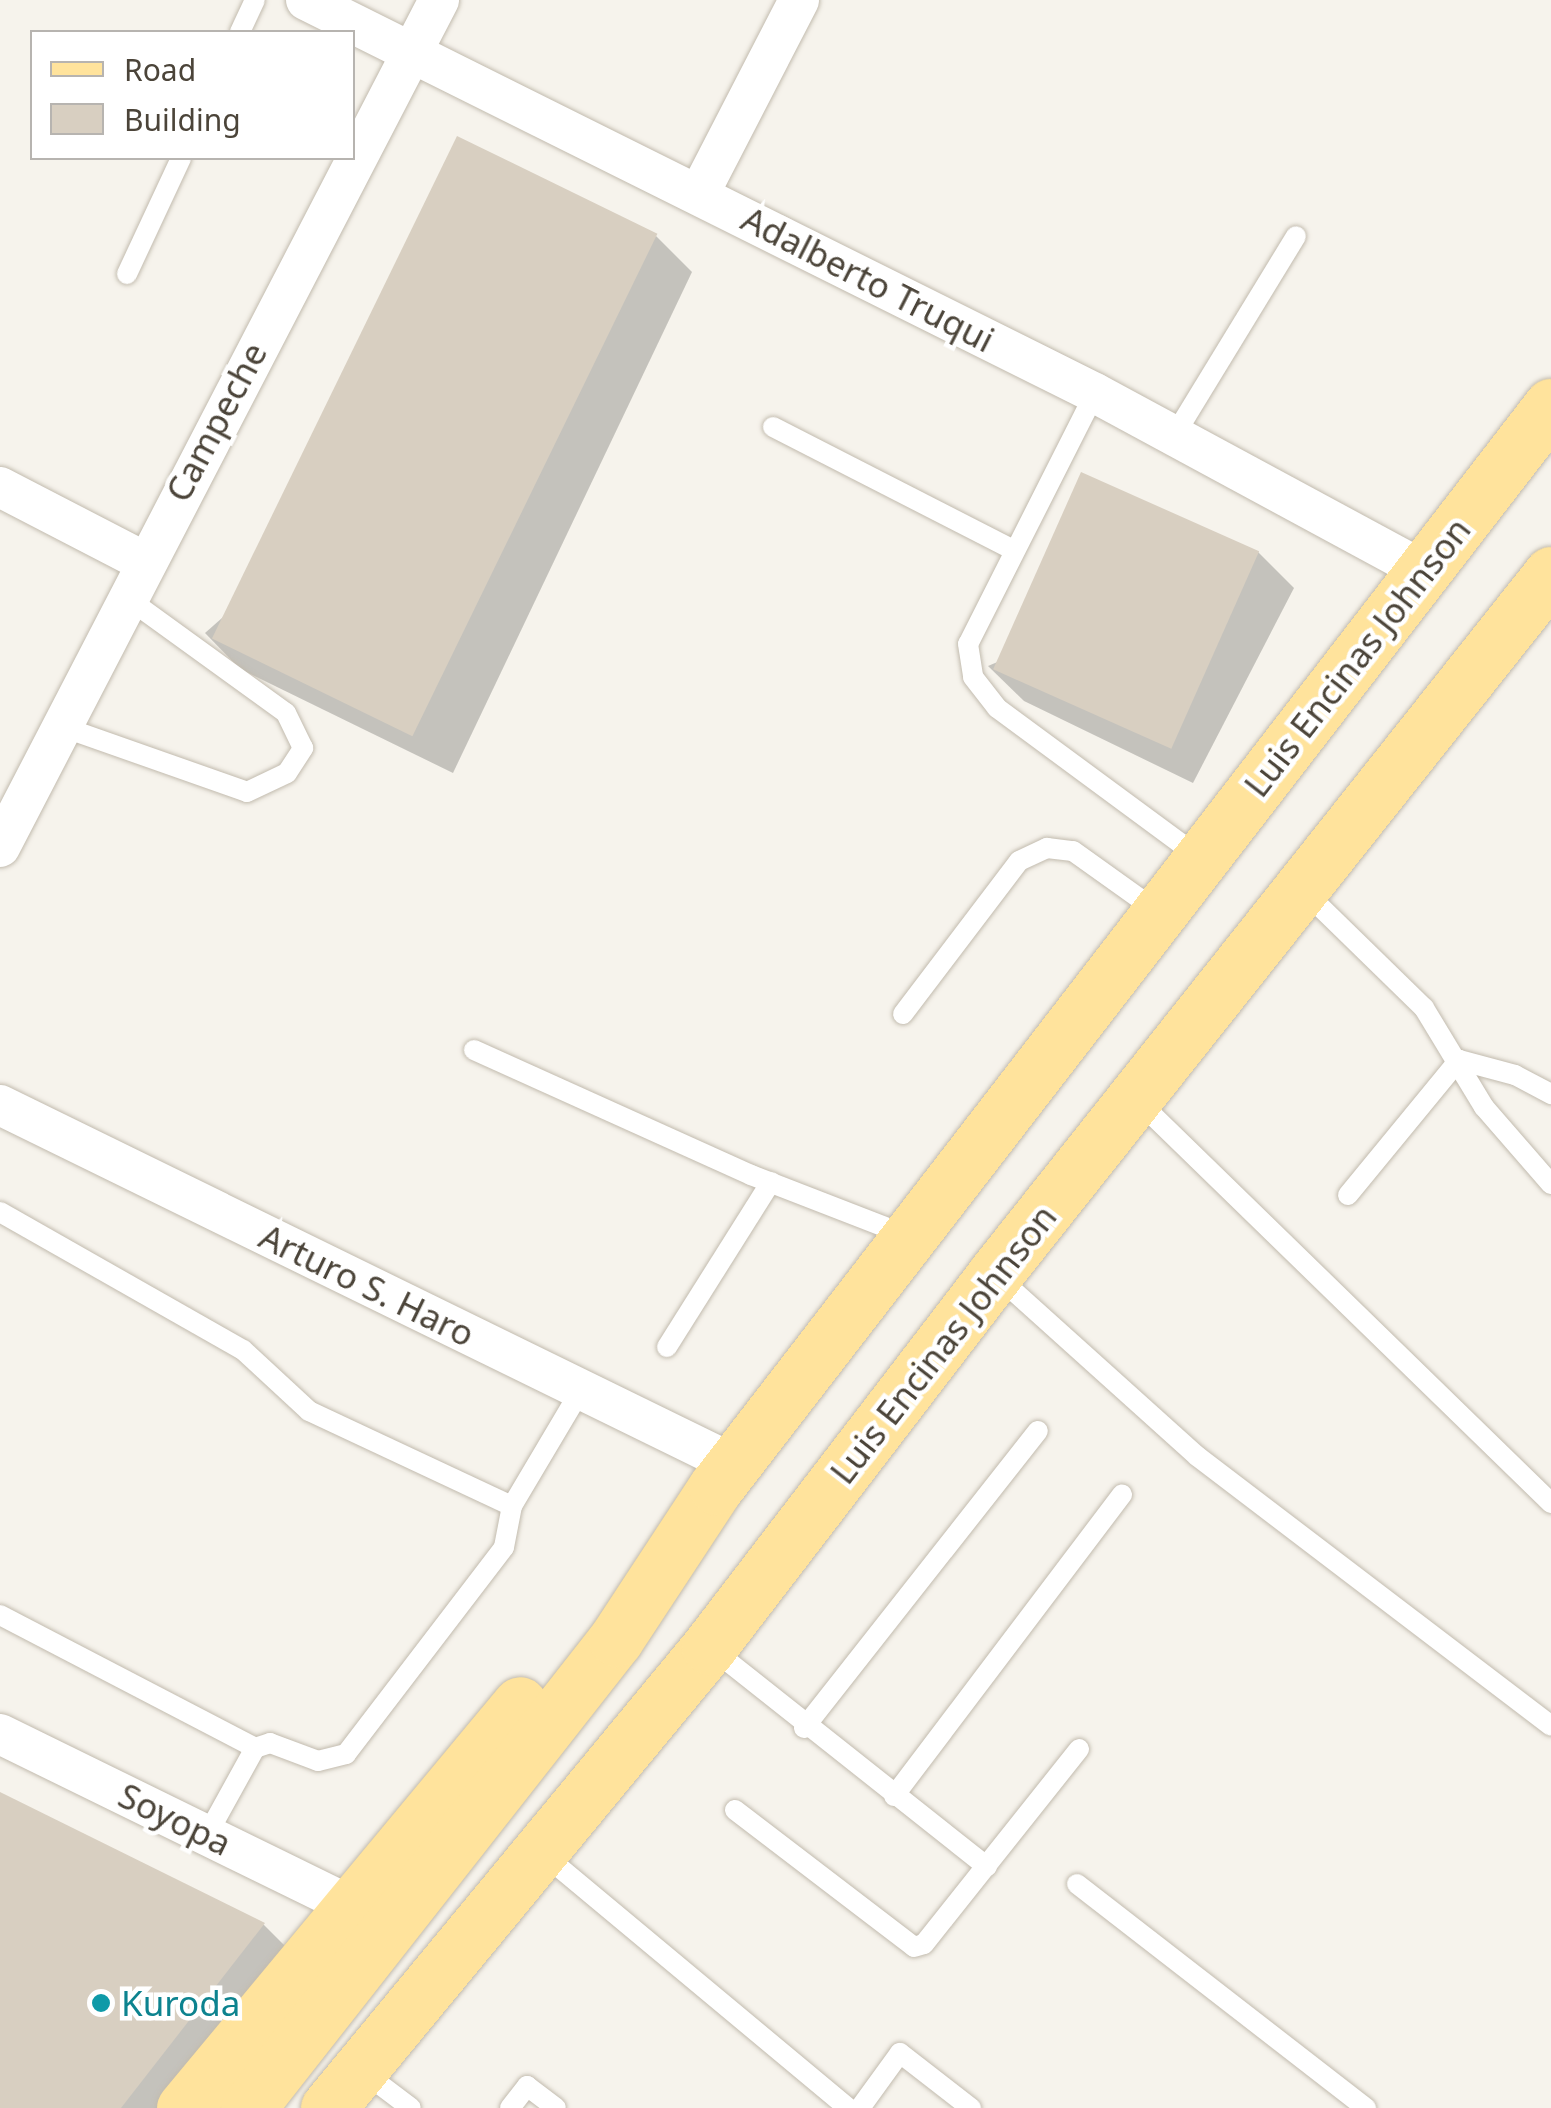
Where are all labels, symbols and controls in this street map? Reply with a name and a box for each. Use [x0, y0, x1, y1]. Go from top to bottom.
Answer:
legend [30, 30, 355, 160]
text: Road [124, 49, 196, 90]
text: Building [124, 99, 241, 140]
street label: Adalberto Truqui [735, 197, 1001, 361]
street label: Campeche [157, 335, 275, 509]
street label: Luis Encinas Johnson [1235, 509, 1479, 805]
street label: Luis Encinas Johnson [821, 1196, 1065, 1492]
street label: Arturo S. Haro [253, 1215, 481, 1355]
street label: Soyopa [112, 1774, 238, 1864]
place label: Kuroda [121, 1982, 240, 2024]
marker: Kuroda [90, 1992, 112, 2014]

